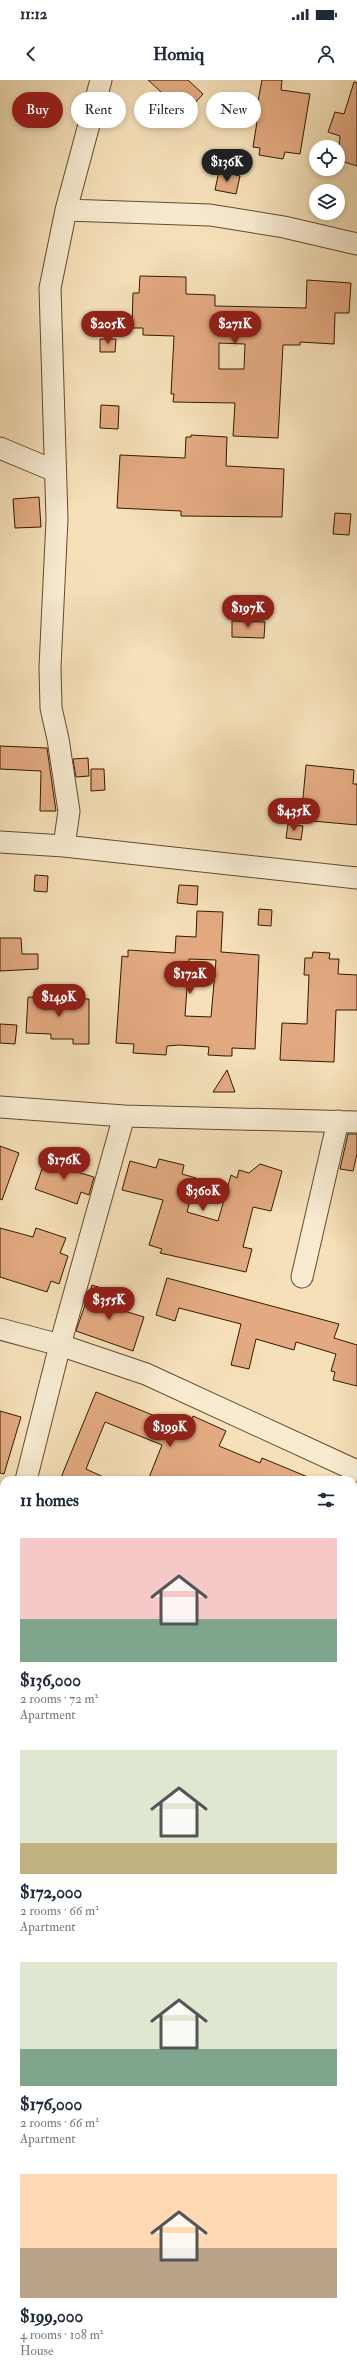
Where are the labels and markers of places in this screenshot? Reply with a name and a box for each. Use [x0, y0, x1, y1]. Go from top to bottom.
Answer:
pin: $136K [199, 149, 255, 183]
pin: $205K [80, 311, 136, 345]
pin: $271K [207, 311, 263, 345]
pin: $197K [220, 595, 276, 629]
pin: $435K [266, 798, 322, 832]
pin: $172K [162, 961, 218, 995]
pin: $149K [31, 984, 87, 1018]
pin: $176K [36, 1147, 92, 1181]
pin: $360K [175, 1178, 231, 1212]
pin: $355K [81, 1287, 137, 1321]
pin: $199K [142, 1414, 198, 1448]

